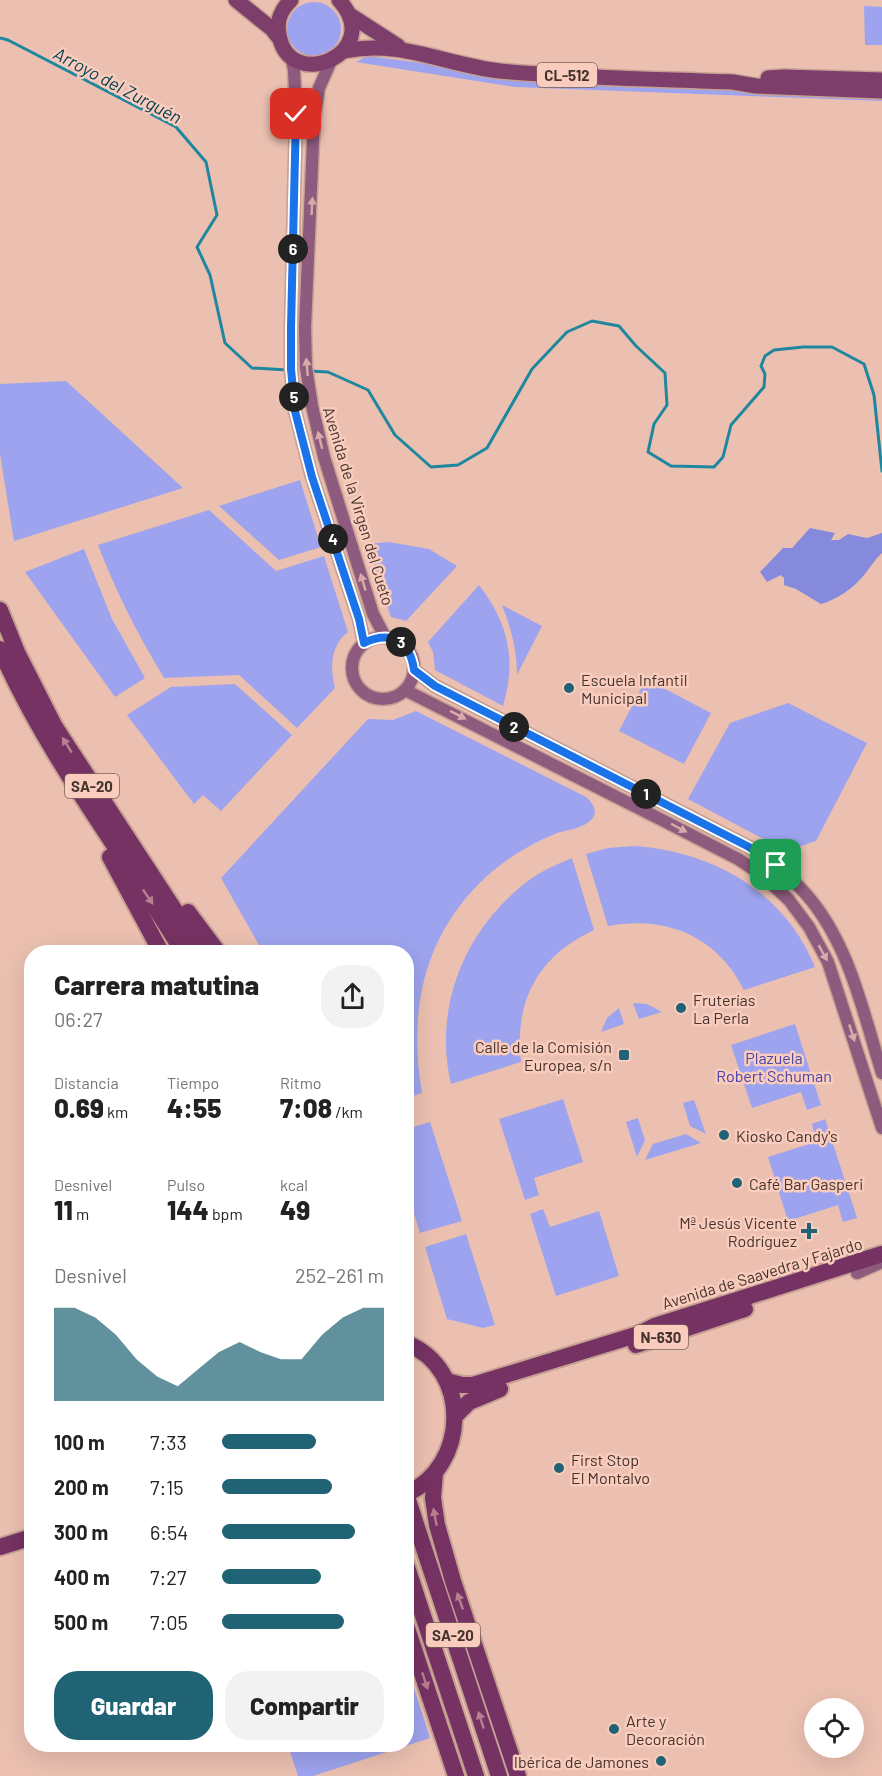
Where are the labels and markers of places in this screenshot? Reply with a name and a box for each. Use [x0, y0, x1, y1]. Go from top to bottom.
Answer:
pin [270, 88, 321, 139]
pin: 6 [278, 234, 308, 264]
pin: 5 [279, 382, 309, 412]
pin: 4 [318, 524, 348, 554]
pin: 3 [386, 627, 416, 657]
place label: Escuela Infantil Municipal [581, 670, 687, 707]
marker: Escuela Infantil Municipal [562, 681, 576, 695]
pin: 2 [499, 712, 529, 742]
pin: 1 [631, 779, 661, 809]
pin [750, 839, 801, 890]
place label: Fruterías La Perla [693, 990, 756, 1027]
marker: Fruterías La Perla [674, 1001, 688, 1015]
place label: Calle de la Comisión Europea, s/n [475, 1037, 612, 1074]
marker: Calle de la Comisión Europea, s/n [617, 1048, 631, 1062]
place label: Kiosko Candy's [736, 1126, 838, 1145]
marker: Kiosko Candy's [717, 1128, 731, 1142]
place label: Café Bar Gasperi [749, 1174, 863, 1193]
marker: Café Bar Gasperi [730, 1176, 744, 1190]
place label: Mª Jesús Vicente Rodríguez [679, 1213, 797, 1250]
marker: Mª Jesús Vicente Rodríguez [802, 1224, 816, 1238]
place label: First Stop El Montalvo [571, 1450, 650, 1487]
marker: First Stop El Montalvo [552, 1461, 566, 1475]
place label: Arte y Decoración [626, 1711, 705, 1748]
marker: Arte y Decoración [607, 1722, 621, 1736]
place label: Ibérica de Jamones [514, 1752, 649, 1771]
marker: Ibérica de Jamones [654, 1754, 668, 1768]

